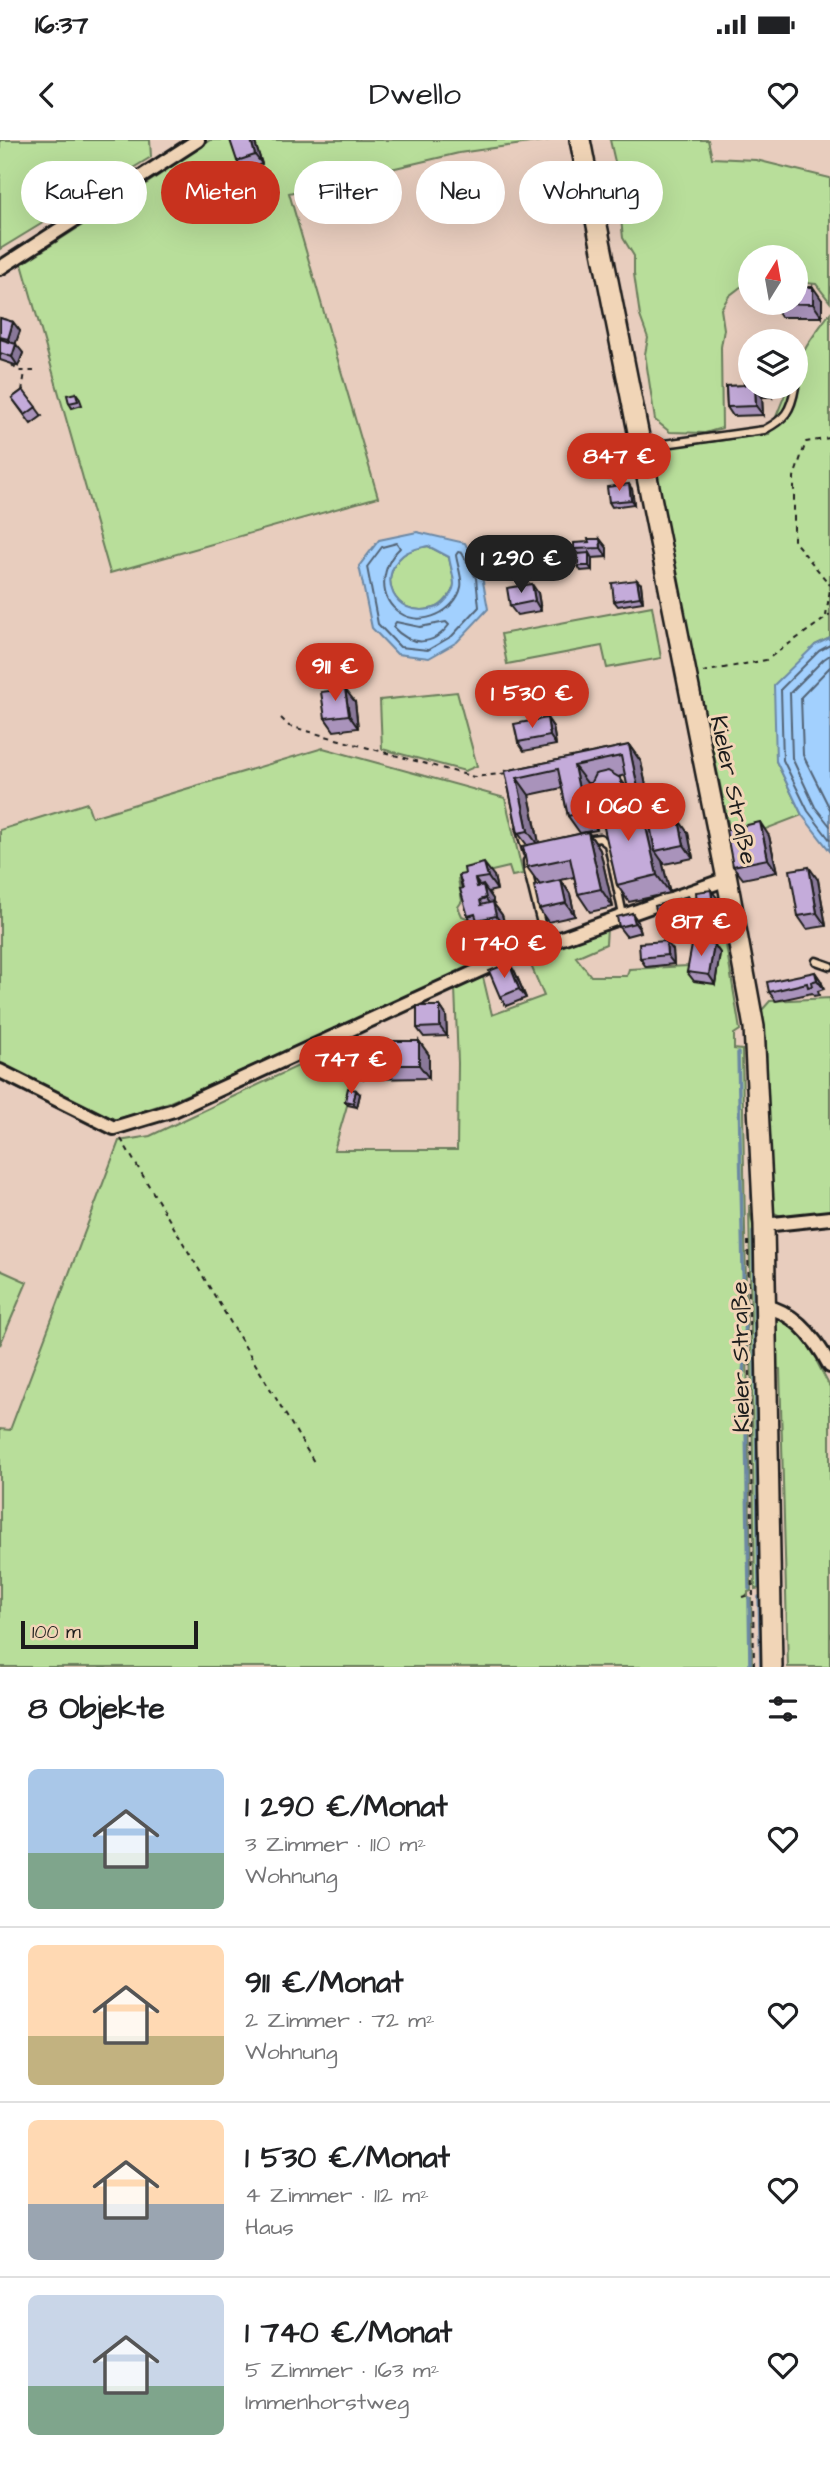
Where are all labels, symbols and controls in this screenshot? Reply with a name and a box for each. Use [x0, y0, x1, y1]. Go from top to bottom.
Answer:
text: 16:37 [35, 7, 88, 43]
text: Dwello [369, 72, 461, 117]
icon: back [28, 76, 66, 114]
icon: heart [764, 76, 802, 114]
chip: Kaufen [21, 161, 147, 224]
chip: Mieten [161, 161, 280, 224]
chip: Filter [294, 161, 402, 224]
chip: Neu [416, 161, 505, 224]
chip: Wohnung [519, 161, 663, 224]
north arrow [738, 245, 808, 315]
map controls [738, 245, 808, 399]
button: layers [738, 329, 808, 399]
pin: 847 € [570, 434, 668, 493]
text: 847 € [583, 440, 655, 472]
pin: 1 290 € [456, 536, 586, 595]
text: 1 290 € [481, 542, 561, 574]
pin: 911 € [286, 644, 384, 703]
text: 911 € [312, 650, 358, 682]
pin: 1 530 € [467, 670, 597, 730]
text: 1 530 € [491, 677, 573, 709]
street label: Kieler Straße [701, 712, 765, 868]
pin: 1 060 € [563, 784, 693, 843]
text: 1 060 € [586, 790, 670, 822]
pin: 817 € [652, 898, 750, 958]
text: 817 € [671, 905, 731, 937]
pin: 1 740 € [439, 920, 569, 980]
text: 1 740 € [462, 927, 546, 959]
pin: 747 € [302, 1037, 400, 1096]
text: 747 € [315, 1043, 387, 1075]
street label: Kieler Straße [723, 1281, 759, 1433]
scale bar [21, 1618, 198, 1650]
text: 100 m [32, 1619, 81, 1646]
text: 8 Objekte [28, 1688, 165, 1730]
icon: filters [764, 1690, 802, 1728]
text: 1 290 €/Monat [245, 1786, 448, 1828]
icon: home [84, 1797, 168, 1881]
icon: heart [764, 1820, 802, 1858]
text: 3 Zimmer · 110 m² [245, 1828, 426, 1860]
text: Wohnung [245, 1860, 338, 1892]
text: 911 €/Monat [245, 1962, 403, 2004]
icon: home [84, 1973, 168, 2057]
icon: heart [764, 1996, 802, 2034]
text: 2 Zimmer · 72 m² [245, 2004, 435, 2036]
text: Wohnung [245, 2036, 338, 2068]
text: 1 530 €/Monat [245, 2137, 450, 2179]
icon: home [84, 2148, 168, 2232]
icon: heart [764, 2171, 802, 2209]
text: 4 Zimmer · 112 m² [245, 2179, 429, 2211]
text: Haus [245, 2211, 294, 2243]
text: 1 740 €/Monat [245, 2312, 452, 2354]
icon: home [84, 2323, 168, 2407]
icon: heart [764, 2346, 802, 2384]
text: 5 Zimmer · 163 m² [245, 2354, 439, 2386]
text: Immenhorstweg [245, 2386, 409, 2418]

